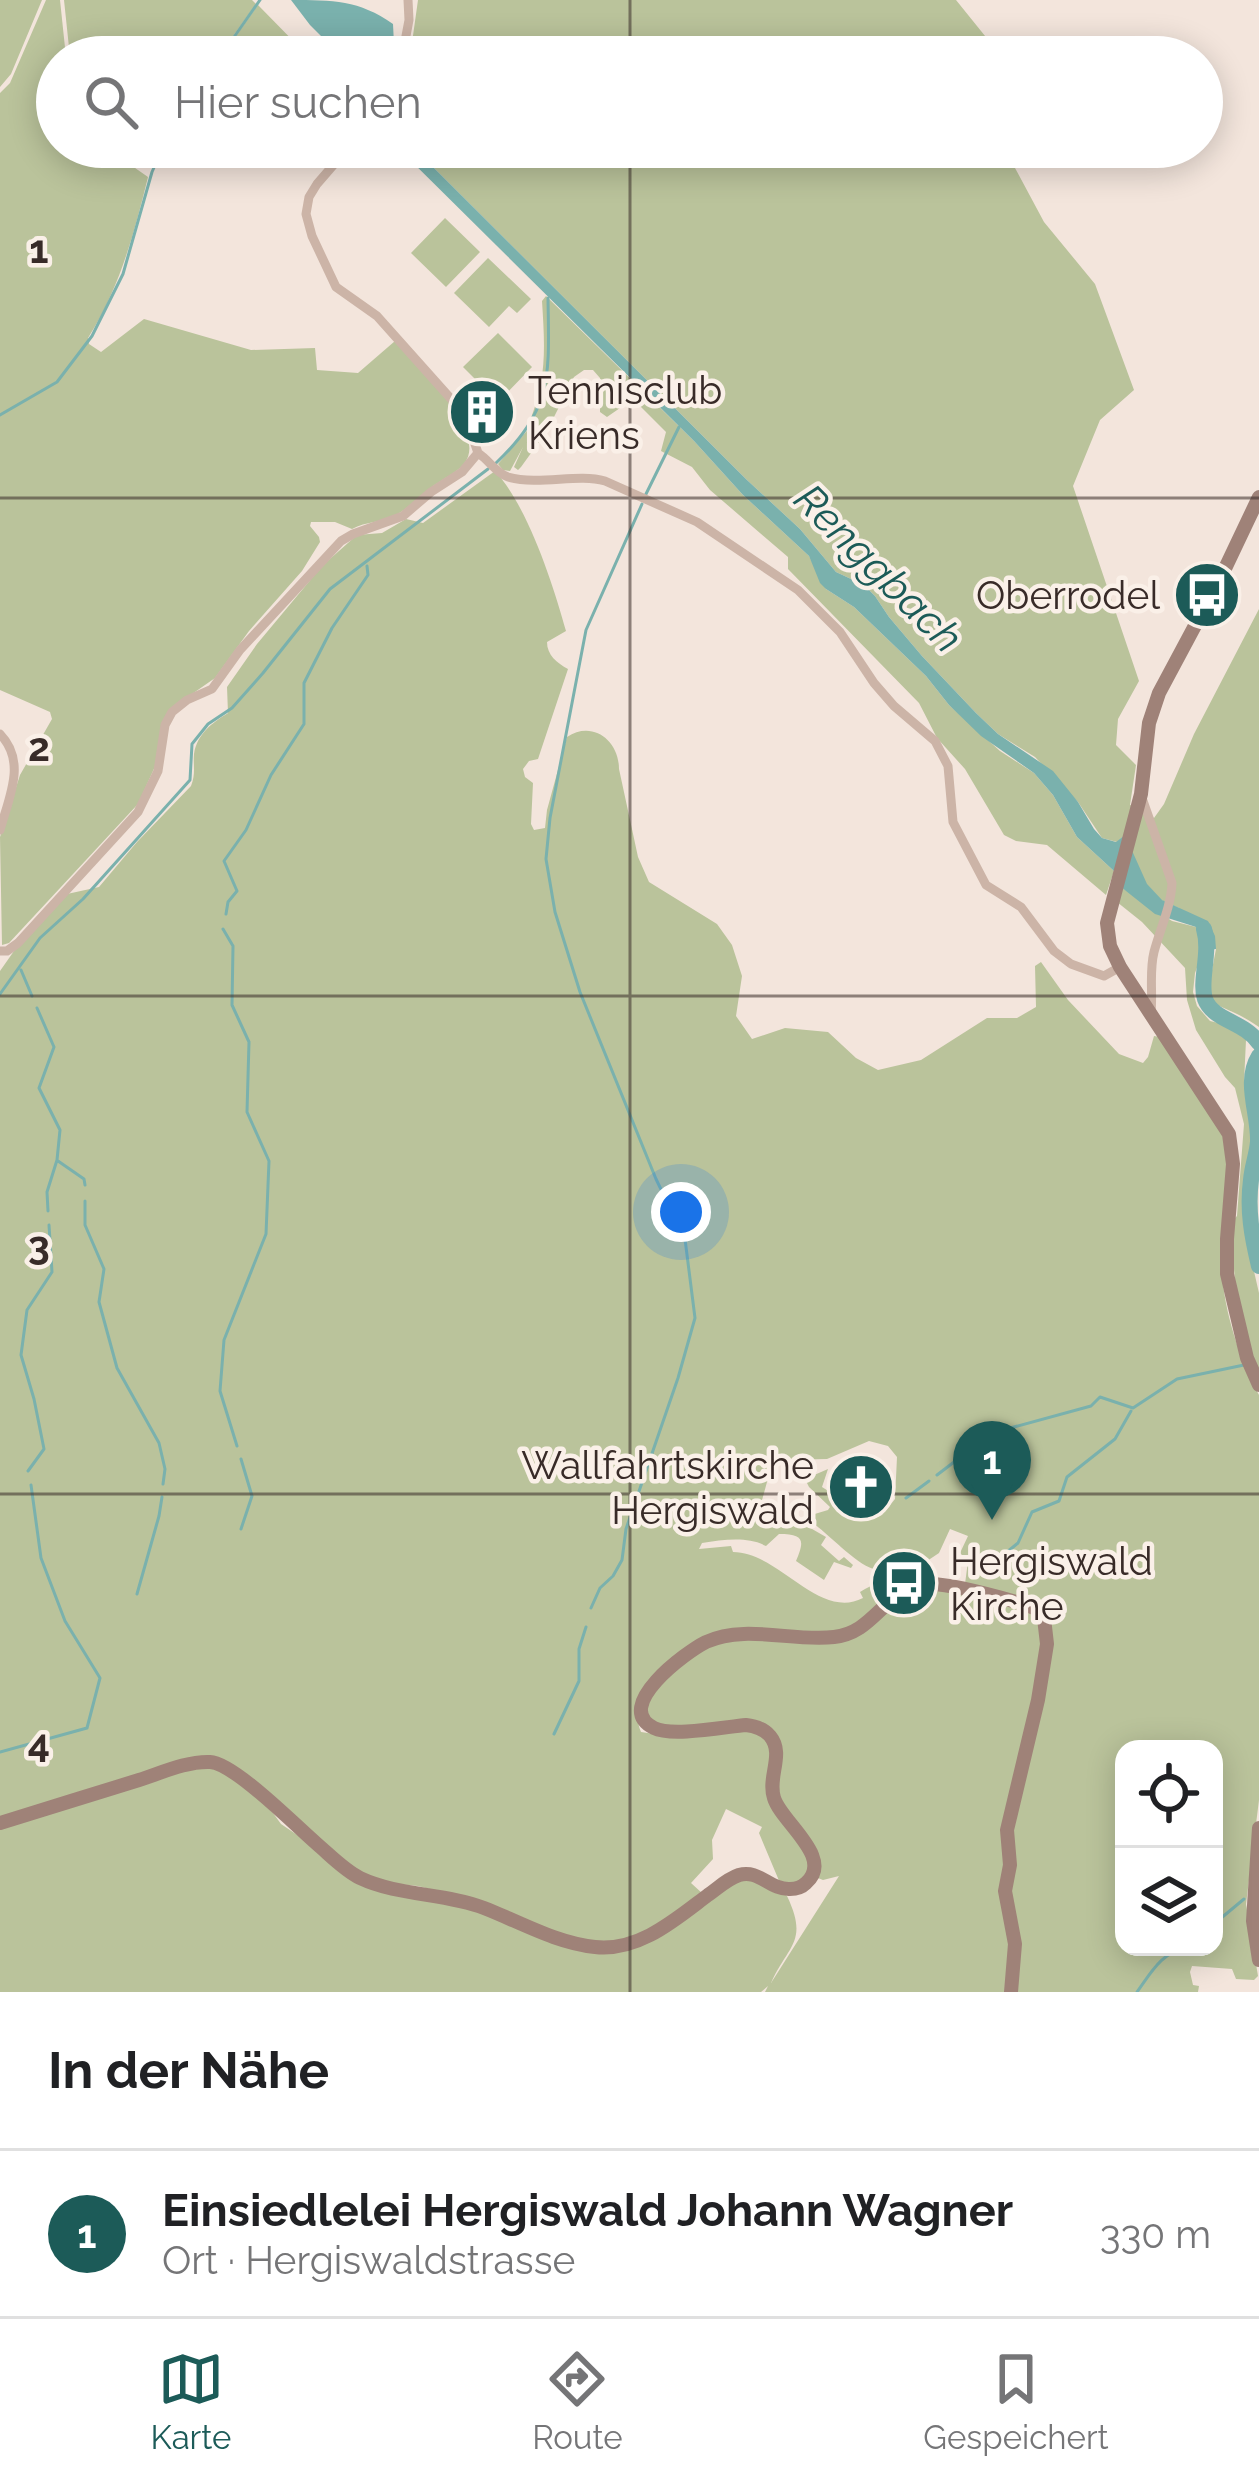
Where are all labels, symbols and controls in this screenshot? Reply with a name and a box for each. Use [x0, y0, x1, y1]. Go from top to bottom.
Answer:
search box [36, 36, 1223, 168]
icon: search [78, 69, 144, 135]
text: Hier suchen [174, 76, 422, 129]
text: 1 [29, 226, 49, 272]
place label: Tennisclub Kriens [528, 367, 722, 458]
building icon: Tennisclub Kriens [447, 377, 517, 447]
water label: Renggbach [785, 474, 973, 662]
bus stop icon: Oberrodel [1172, 560, 1242, 630]
place label: Oberrodel [976, 572, 1160, 618]
text: 2 [28, 724, 50, 770]
your location [651, 1182, 711, 1242]
text: 3 [28, 1222, 50, 1268]
pin: 1 [953, 1421, 1031, 1520]
place label: Wallfahrtskirche Hergiswald [521, 1442, 814, 1533]
church icon: Wallfahrtskirche Hergiswald [826, 1452, 896, 1522]
place label: Hergiswald Kirche [950, 1538, 1153, 1629]
bus stop icon: Hergiswald Kirche [869, 1548, 939, 1618]
text: 4 [28, 1720, 50, 1766]
map controls [1115, 1740, 1223, 1956]
button: locate [1115, 1740, 1223, 1848]
button: layers [1115, 1848, 1223, 1956]
text: In der Nähe [48, 2040, 329, 2100]
text: Einsiedlelei Hergiswald Johann Wagner [162, 2184, 1013, 2237]
text: 1 [77, 2211, 97, 2257]
text: 330 m [1100, 2211, 1211, 2257]
text: Ort · Hergiswaldstrasse [162, 2237, 575, 2283]
tab: Karte [150, 2346, 231, 2457]
tab: Route [532, 2346, 623, 2457]
tab: Gespeichert [923, 2346, 1109, 2457]

